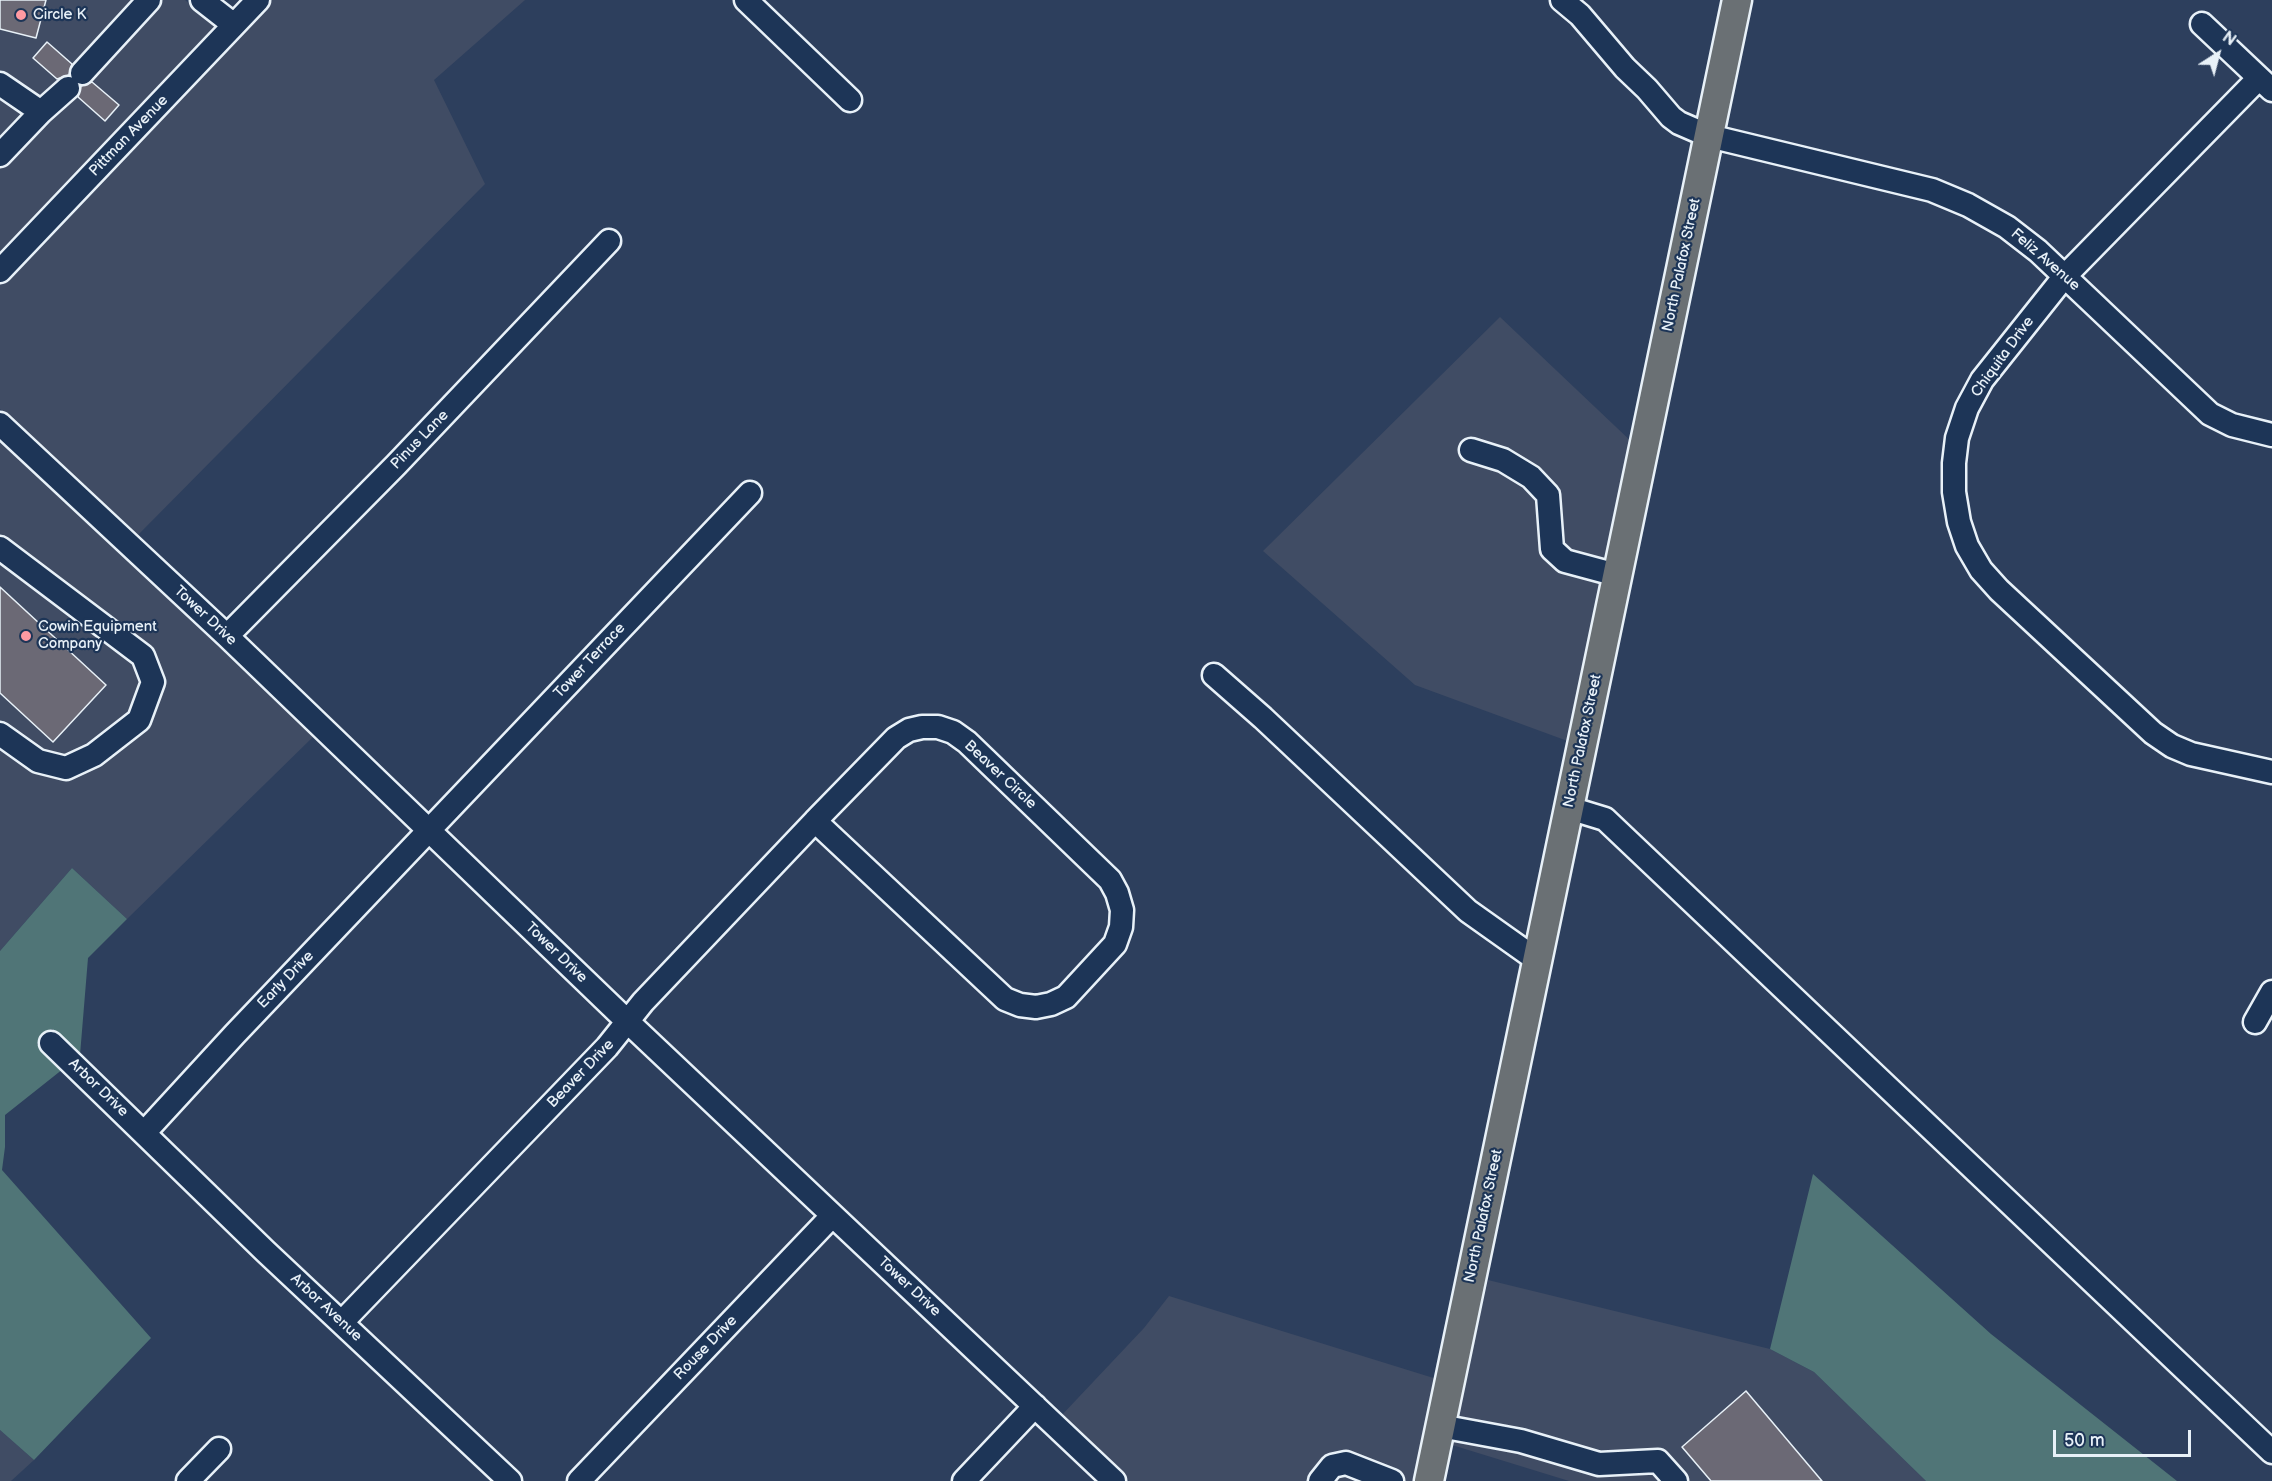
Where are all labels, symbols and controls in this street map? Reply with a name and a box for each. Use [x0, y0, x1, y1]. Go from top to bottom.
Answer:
place label: Circle K [33, 6, 86, 24]
marker: Circle K [14, 8, 28, 22]
north arrow [2188, 24, 2248, 84]
text: N [2218, 28, 2239, 50]
street label: Pittman Avenue [86, 92, 172, 180]
street label: North Palafox Street [1659, 197, 1705, 333]
street label: Feliz Avenue [2007, 225, 2083, 295]
street label: Chiquita Drive [1968, 313, 2038, 401]
street label: Pinus Lane [387, 407, 453, 473]
street label: Tower Drive [170, 582, 240, 650]
place label: Cowin Equipment Company [38, 618, 157, 653]
street label: Tower Terrace [551, 620, 629, 702]
marker: Cowin Equipment Company [19, 629, 33, 643]
street label: North Palafox Street [1560, 673, 1606, 809]
street label: Beaver Circle [960, 737, 1040, 813]
street label: Tower Drive [521, 919, 591, 987]
street label: Early Drive [254, 947, 318, 1013]
street label: Beaver Drive [544, 1036, 618, 1112]
street label: Arbor Drive [64, 1055, 132, 1121]
street label: North Palafox Street [1461, 1148, 1507, 1284]
street label: Tower Drive [874, 1253, 944, 1321]
street label: Arbor Avenue [286, 1270, 366, 1346]
street label: Rouse Drive [671, 1312, 741, 1384]
scale bar [2056, 1418, 2194, 1456]
text: 50 m [2064, 1430, 2105, 1451]

